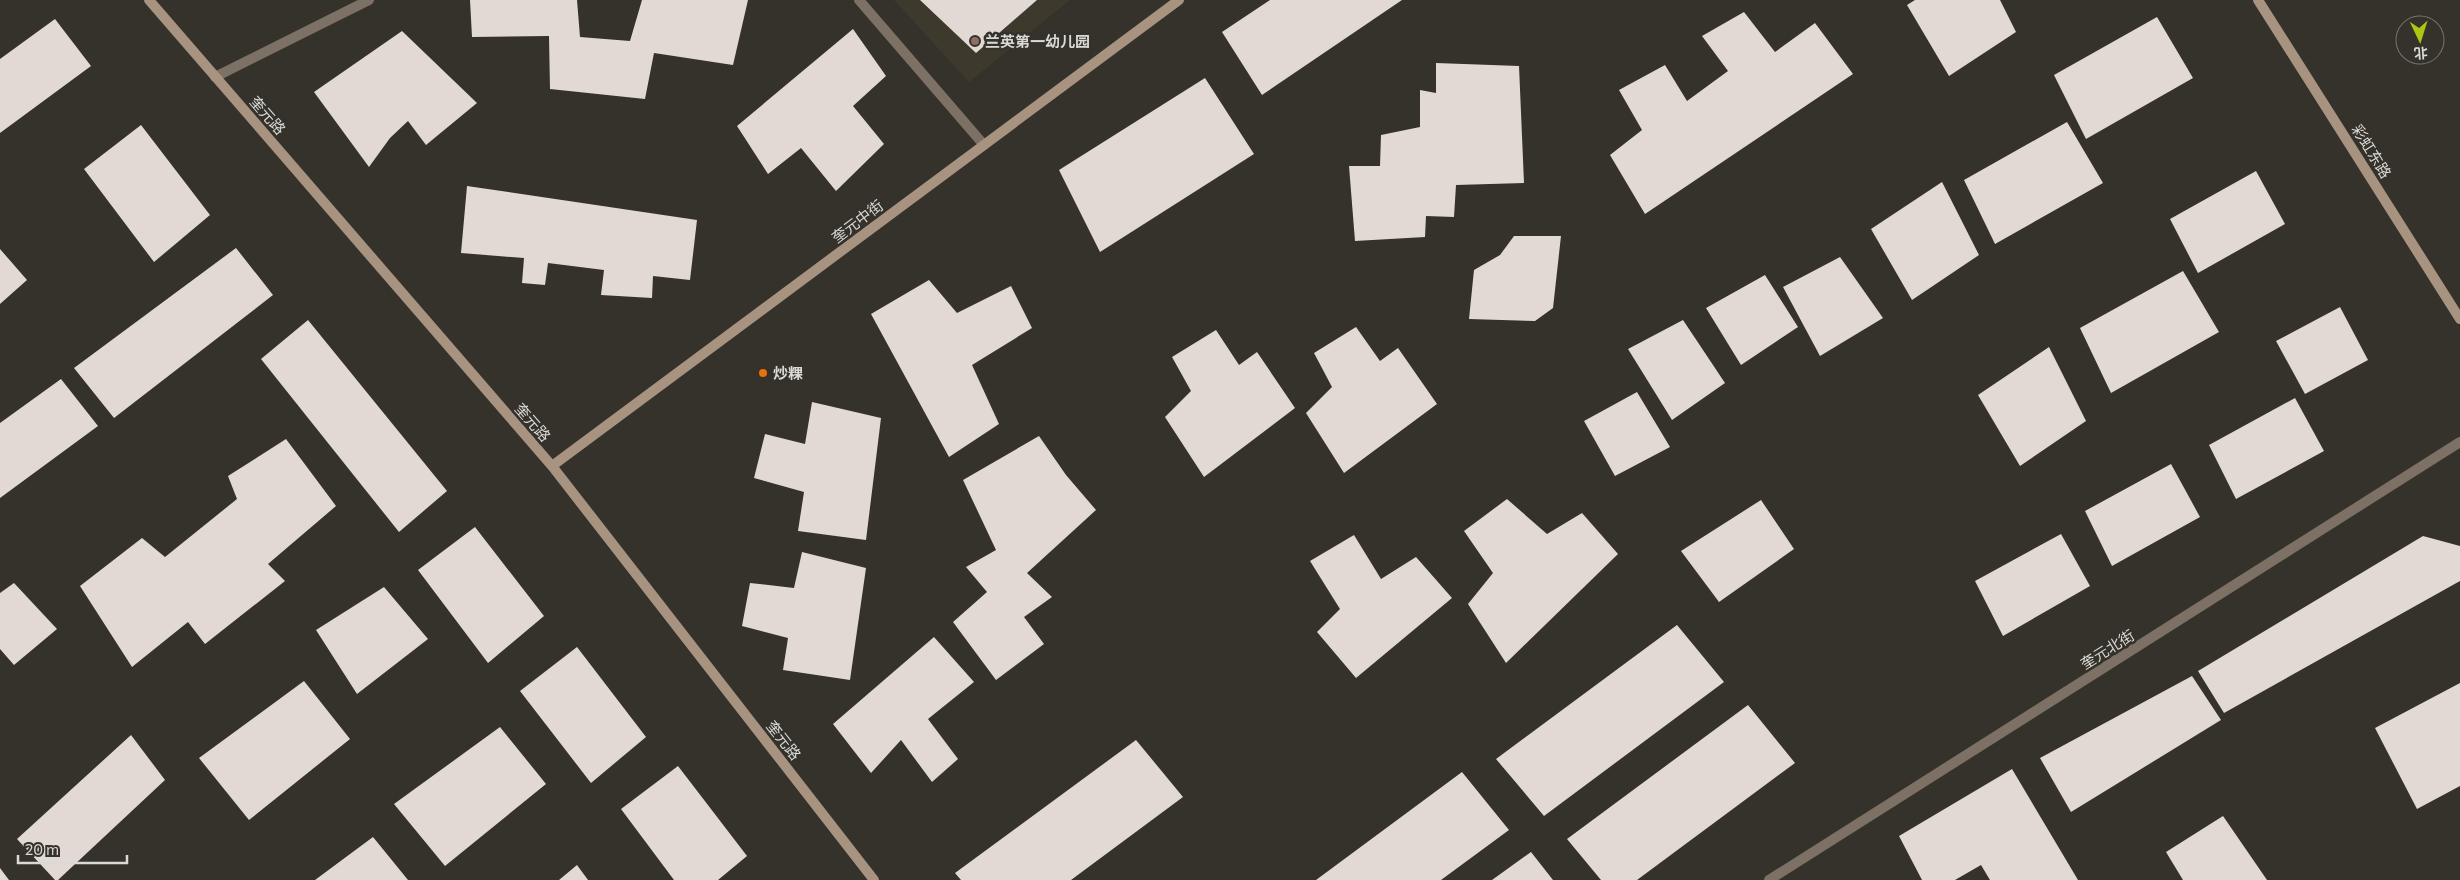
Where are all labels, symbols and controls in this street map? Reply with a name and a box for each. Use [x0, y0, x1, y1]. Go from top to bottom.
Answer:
north arrow [2395, 15, 2445, 65]
place label: 兰英第一幼儿园 [985, 32, 1090, 50]
marker: 兰英第一幼儿园 [969, 35, 981, 47]
text: 北 [2413, 44, 2429, 62]
street label: 奎元路 [246, 92, 290, 138]
street label: 彩虹东路 [2348, 121, 2396, 181]
street label: 奎元中街 [828, 196, 886, 246]
place label: 炒粿 [773, 364, 803, 382]
marker: 炒粿 [757, 367, 769, 379]
street label: 奎元路 [511, 399, 555, 445]
street label: 奎元北街 [2077, 625, 2137, 673]
street label: 奎元路 [763, 717, 805, 763]
scale bar [18, 832, 126, 864]
text: 20 m [25, 840, 59, 858]

